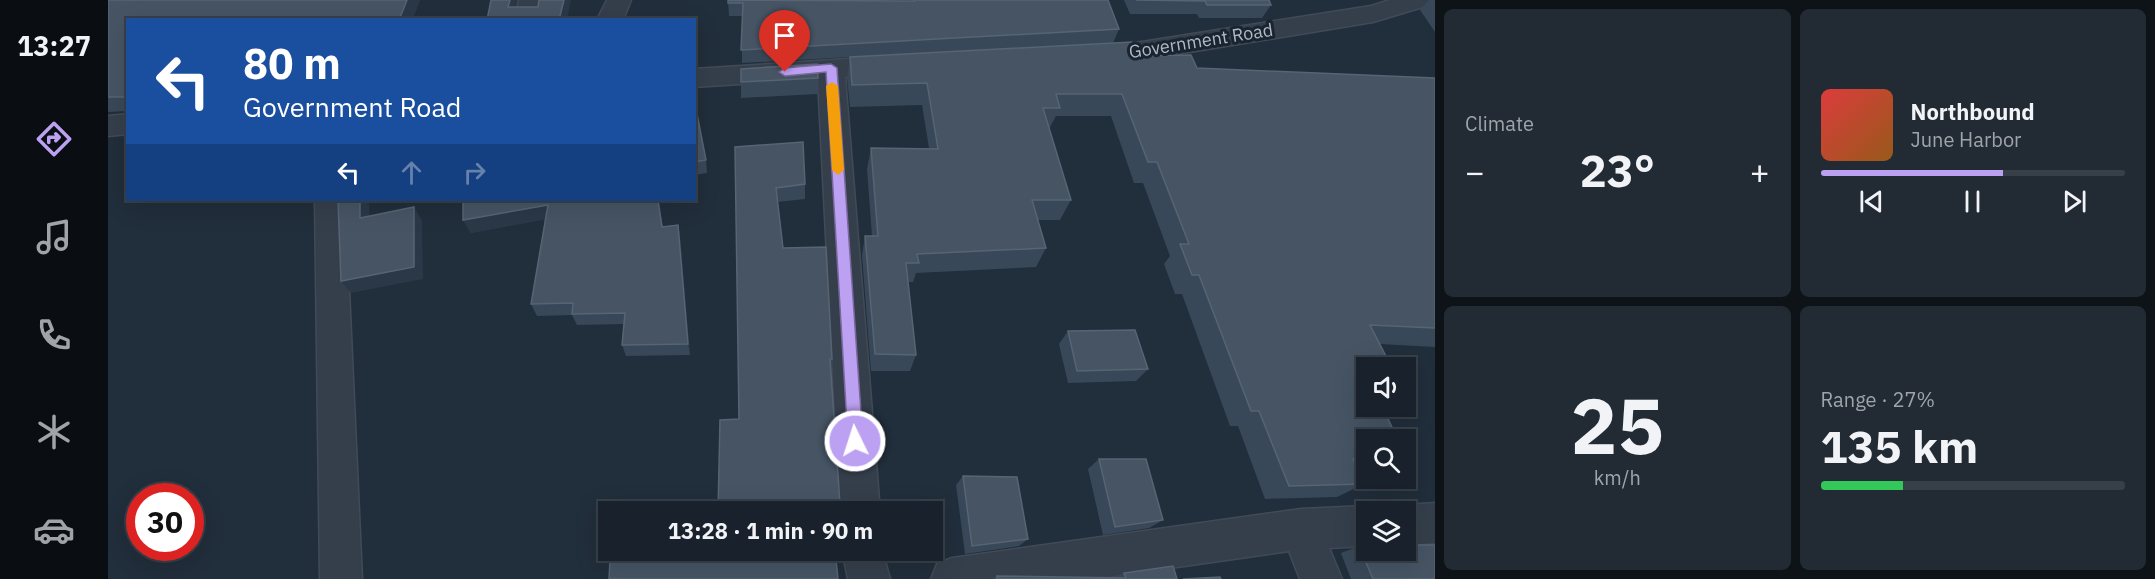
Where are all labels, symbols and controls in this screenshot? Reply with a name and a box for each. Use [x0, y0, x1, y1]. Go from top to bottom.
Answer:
pin [759, 10, 810, 72]
street label: Government Road [1127, 18, 1275, 63]
icon: arrive [768, 19, 801, 52]
text: 13:27 [17, 28, 91, 63]
text: 80 m [243, 36, 341, 91]
icon: left [144, 42, 222, 120]
text: Government Road [243, 89, 461, 124]
text: Northbound [1911, 97, 2035, 126]
text: Climate [1465, 110, 1534, 137]
icon: directions [33, 118, 75, 160]
text: June Harbor [1911, 126, 2021, 153]
text: 23° [1580, 141, 1655, 199]
text: − [1465, 150, 1485, 193]
text: + [1750, 150, 1770, 193]
icon: left [332, 156, 365, 189]
icon: ahead [395, 156, 428, 189]
icon: right [458, 156, 491, 189]
icon: previous [1855, 185, 1888, 218]
icon: pause [1956, 185, 1989, 218]
icon: next [2058, 185, 2091, 218]
icon: music [33, 216, 75, 258]
icon: phone [33, 314, 75, 356]
map controls [1356, 357, 1416, 561]
button: sound [1356, 357, 1416, 417]
text: 25 [1570, 374, 1664, 475]
text: Range · 27% [1821, 386, 1935, 413]
position arrow [823, 409, 887, 473]
icon: climate [33, 411, 75, 453]
text: 135 km [1821, 417, 1978, 475]
button: search [1356, 429, 1416, 489]
text: km/h [1594, 464, 1641, 491]
speed limit sign: 30 [126, 483, 204, 561]
button: layers [1356, 501, 1416, 561]
icon: car [33, 509, 75, 551]
text: 13:28 · 1 min · 90 m [668, 516, 873, 545]

